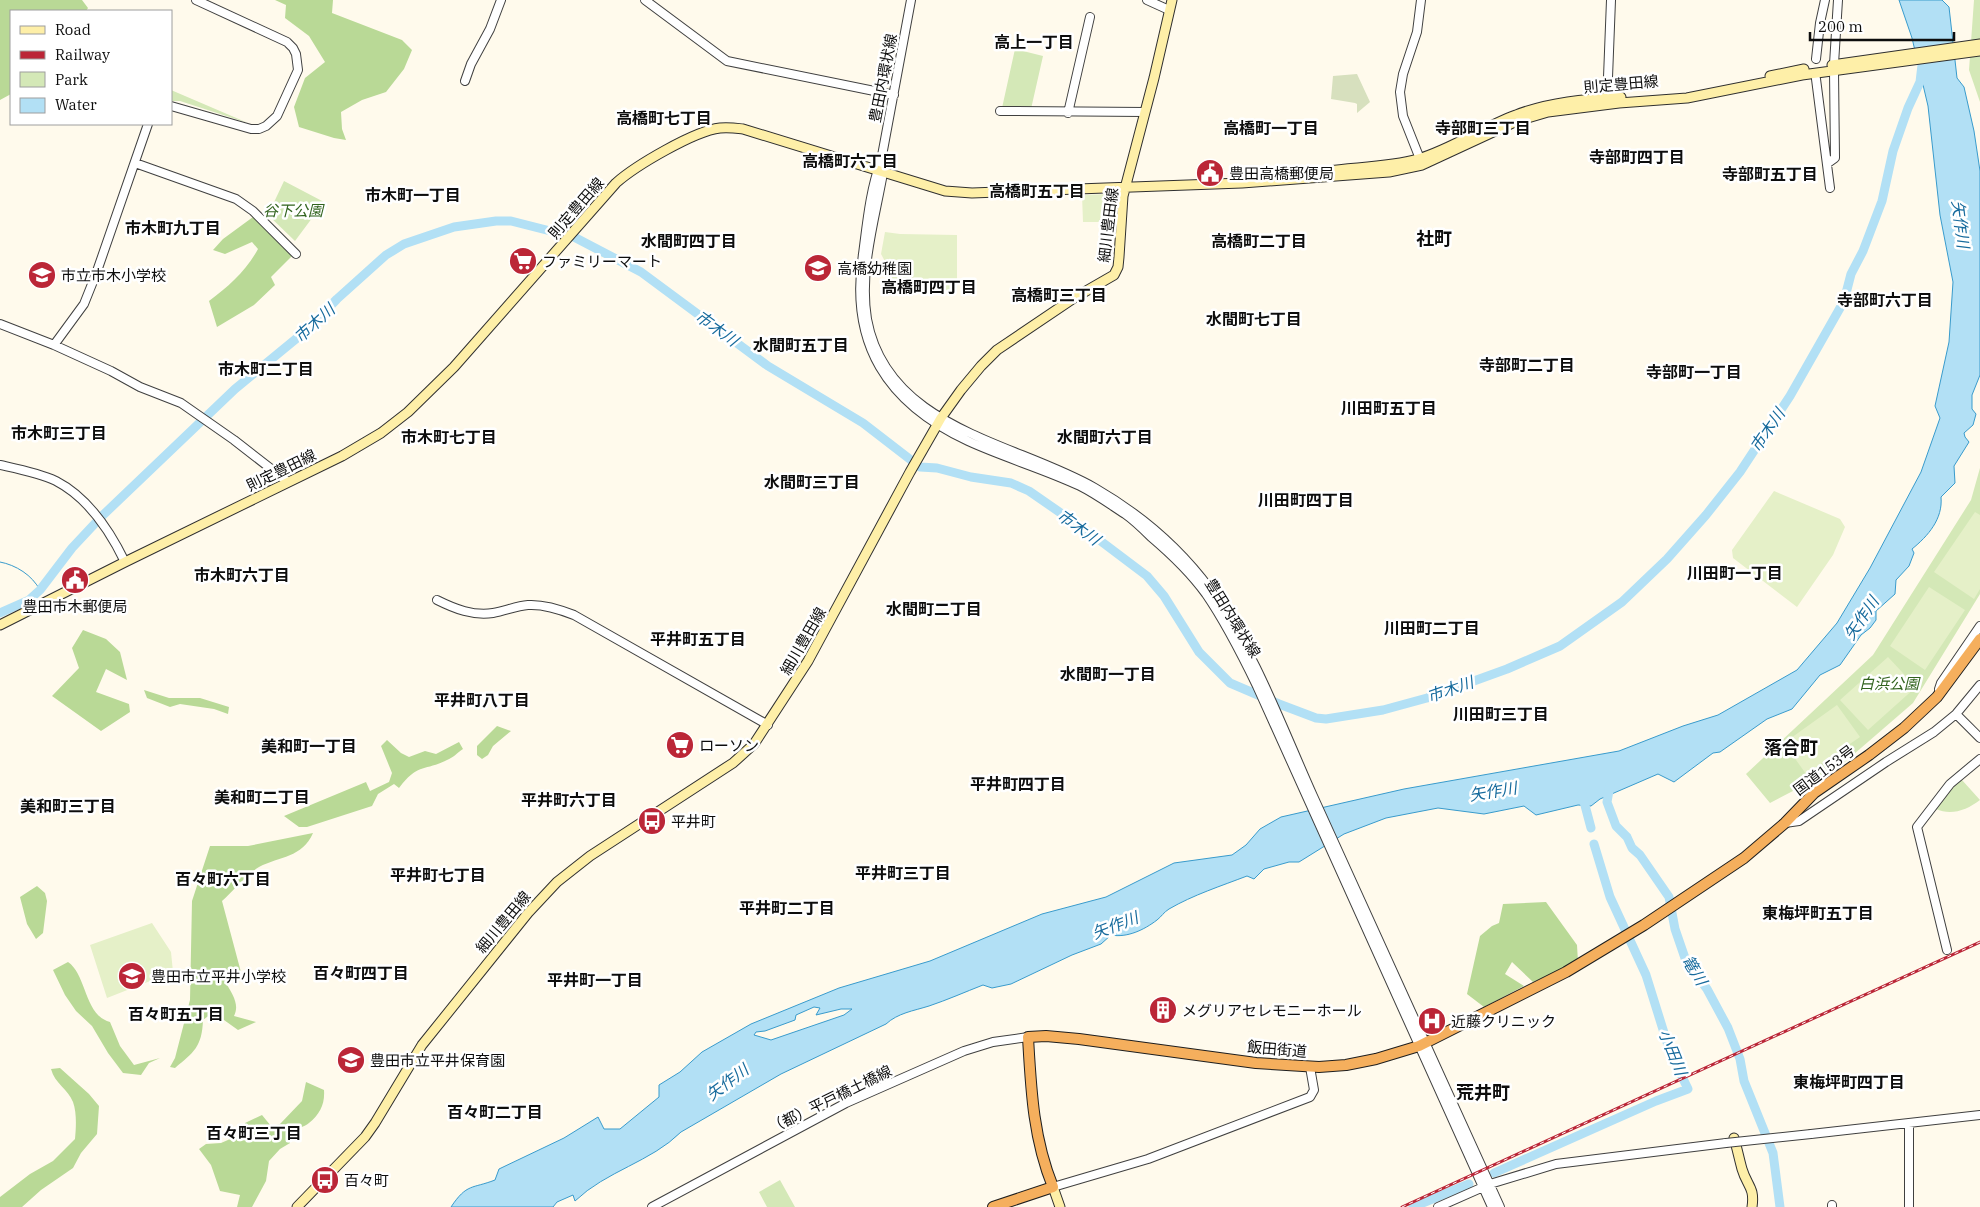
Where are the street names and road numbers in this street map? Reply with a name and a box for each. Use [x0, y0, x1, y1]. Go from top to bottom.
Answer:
street label: 豊田内環状線 [865, 32, 901, 124]
street label: 則定豊田線 [1583, 71, 1659, 97]
street label: 則定豊田線 [544, 173, 608, 243]
street label: 細川豊田線 [1094, 187, 1122, 263]
street label: 則定豊田線 [243, 445, 319, 495]
street label: 豊田内環状線 [1201, 575, 1265, 661]
street label: 細川豊田線 [776, 604, 830, 678]
street label: 国道153号 [1790, 741, 1858, 799]
street label: 細川豊田線 [472, 887, 534, 957]
street label: 飯田街道 [1246, 1037, 1308, 1061]
street label: （都）平戸橋土橋線 [765, 1061, 895, 1137]

